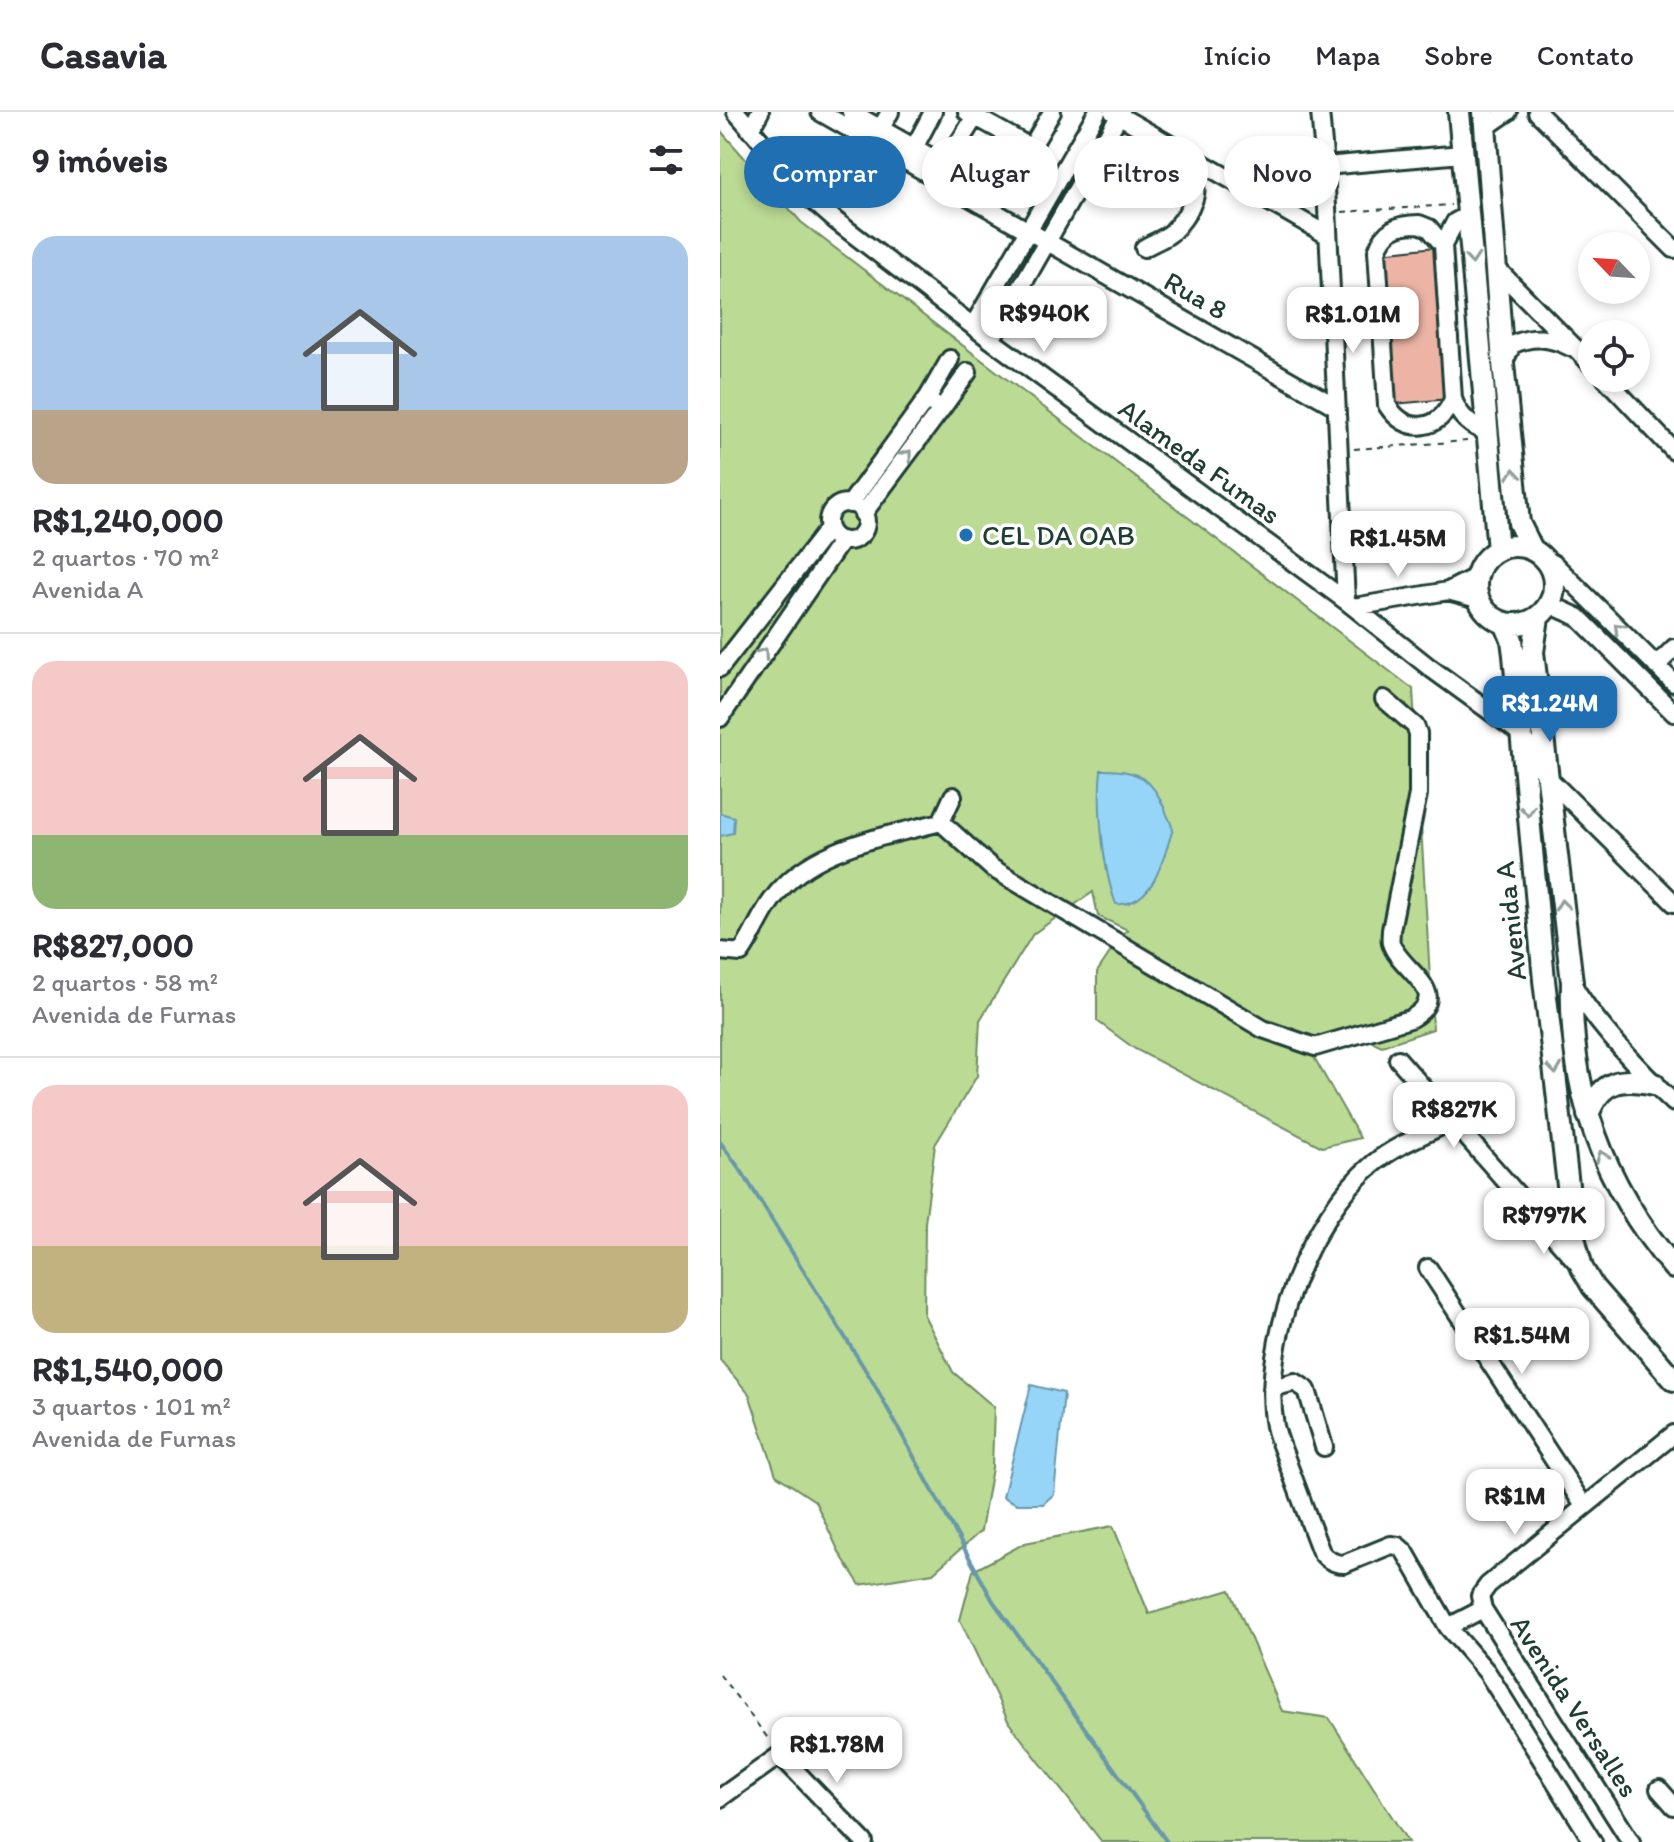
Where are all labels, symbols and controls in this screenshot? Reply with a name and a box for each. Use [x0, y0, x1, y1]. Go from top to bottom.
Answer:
text: Casavia [40, 32, 167, 78]
text: Início [1204, 38, 1271, 72]
text: Mapa [1315, 38, 1380, 72]
text: Sobre [1424, 38, 1493, 72]
text: Contato [1537, 38, 1634, 72]
chip: Comprar [744, 136, 906, 208]
chip: Alugar [922, 136, 1058, 208]
chip: Filtros [1074, 136, 1208, 208]
chip: Novo [1224, 136, 1340, 208]
icon: filters [644, 138, 688, 182]
text: 9 imóveis [32, 140, 168, 181]
north arrow [1578, 232, 1650, 304]
map controls [1578, 232, 1650, 392]
one-way arrow [1463, 253, 1480, 266]
street label: Rua 8 [1158, 263, 1234, 327]
pin: R$940K [979, 286, 1109, 354]
pin: R$1.01M [1279, 287, 1427, 355]
icon: home [288, 288, 432, 432]
text: R$940K [999, 296, 1089, 328]
text: R$1.01M [1305, 297, 1401, 329]
button: locate [1578, 320, 1650, 392]
street label: Alameda Fumas [1112, 391, 1288, 531]
one-way arrow [898, 449, 912, 464]
one-way arrow [1506, 468, 1523, 481]
text: R$1,240,000 [32, 500, 224, 541]
pin: R$1.45M [1324, 511, 1472, 579]
place label: CEL DA OAB [982, 518, 1135, 552]
text: R$1.45M [1349, 521, 1447, 553]
marker: CEL DA OAB [957, 526, 975, 544]
text: 2 quartos · 70 m² [32, 541, 219, 573]
text: Avenida A [32, 573, 143, 605]
one-way arrow [1614, 623, 1628, 638]
one-way arrow [753, 648, 768, 662]
pin: R$1.24M [1476, 676, 1624, 744]
text: R$1.24M [1501, 686, 1599, 718]
icon: home [288, 713, 432, 857]
one-way arrow [1519, 805, 1536, 818]
street label: Avenida A [1487, 860, 1533, 982]
one-way arrow [1554, 898, 1571, 912]
text: R$827,000 [32, 925, 194, 966]
text: 2 quartos · 58 m² [32, 966, 218, 998]
text: Avenida de Furnas [32, 998, 236, 1030]
one-way arrow [1546, 1063, 1563, 1076]
pin: R$827K [1389, 1082, 1519, 1150]
text: R$827K [1411, 1092, 1497, 1124]
icon: home [288, 1137, 432, 1281]
one-way arrow [1595, 1150, 1612, 1164]
pin: R$797K [1479, 1188, 1609, 1256]
text: R$797K [1502, 1198, 1586, 1230]
pin: R$1.54M [1448, 1308, 1596, 1376]
text: R$1.54M [1473, 1318, 1571, 1350]
text: R$1,540,000 [32, 1349, 224, 1390]
text: 3 quartos · 101 m² [32, 1390, 231, 1422]
text: Avenida de Furnas [32, 1422, 236, 1454]
pin: R$1M [1468, 1469, 1562, 1537]
text: R$1M [1484, 1479, 1546, 1511]
street label: Avenida Versalles [1504, 1609, 1646, 1803]
pin: R$1.78M [763, 1717, 911, 1785]
text: R$1.78M [789, 1727, 885, 1759]

